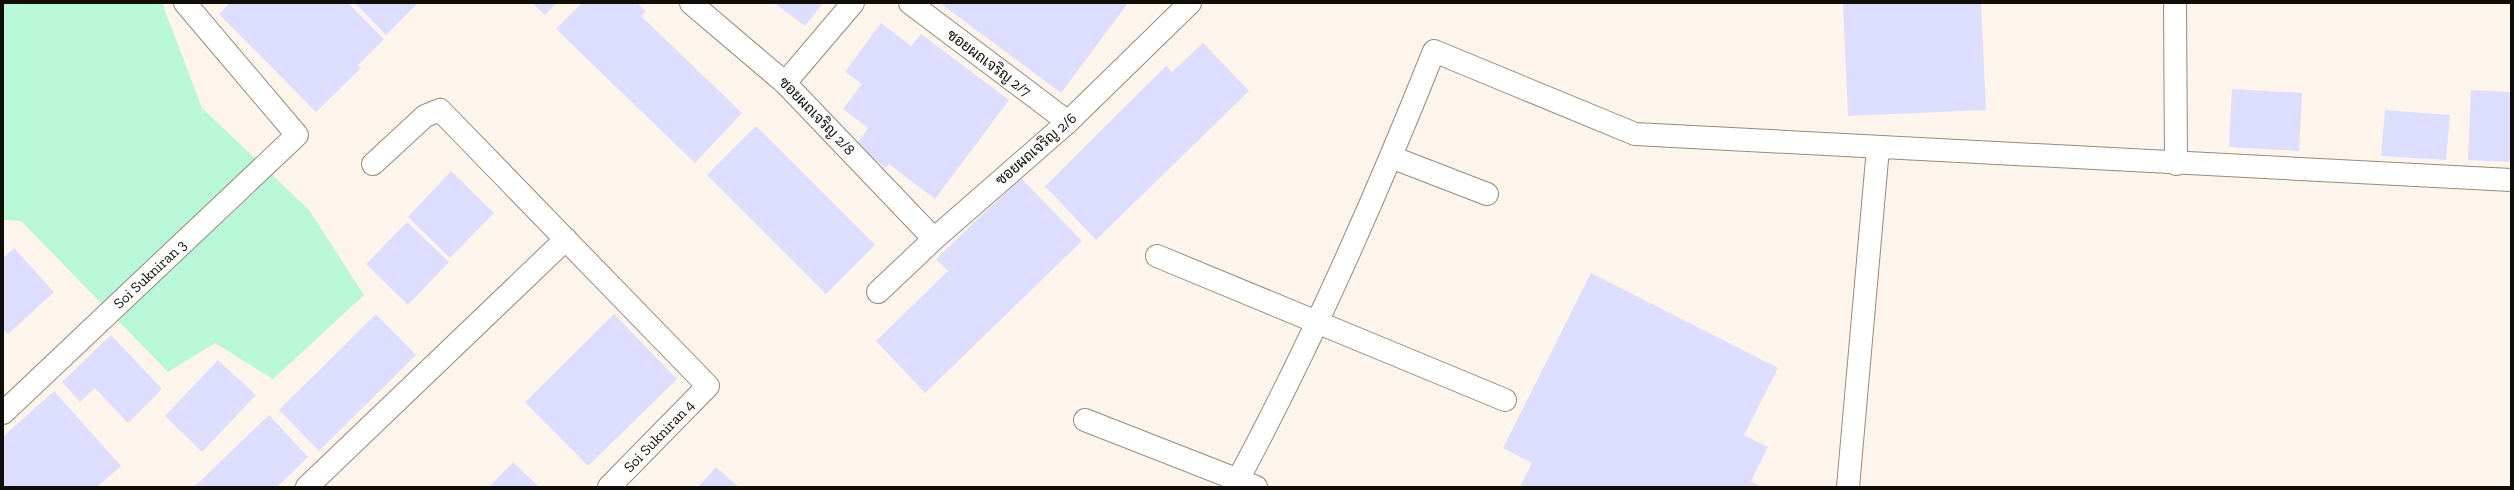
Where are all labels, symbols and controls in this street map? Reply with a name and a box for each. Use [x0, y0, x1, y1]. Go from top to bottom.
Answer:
street label: ซอยผถเจริญ 2/7 [943, 26, 1035, 100]
street label: ซอยผถเจริญ 2/8 [775, 73, 859, 159]
street label: ซอยผถเจริญ 2/6 [992, 109, 1080, 189]
street label: Soi Sukniran 3 [110, 236, 190, 312]
street label: Soi Sukniran 4 [620, 396, 698, 476]

